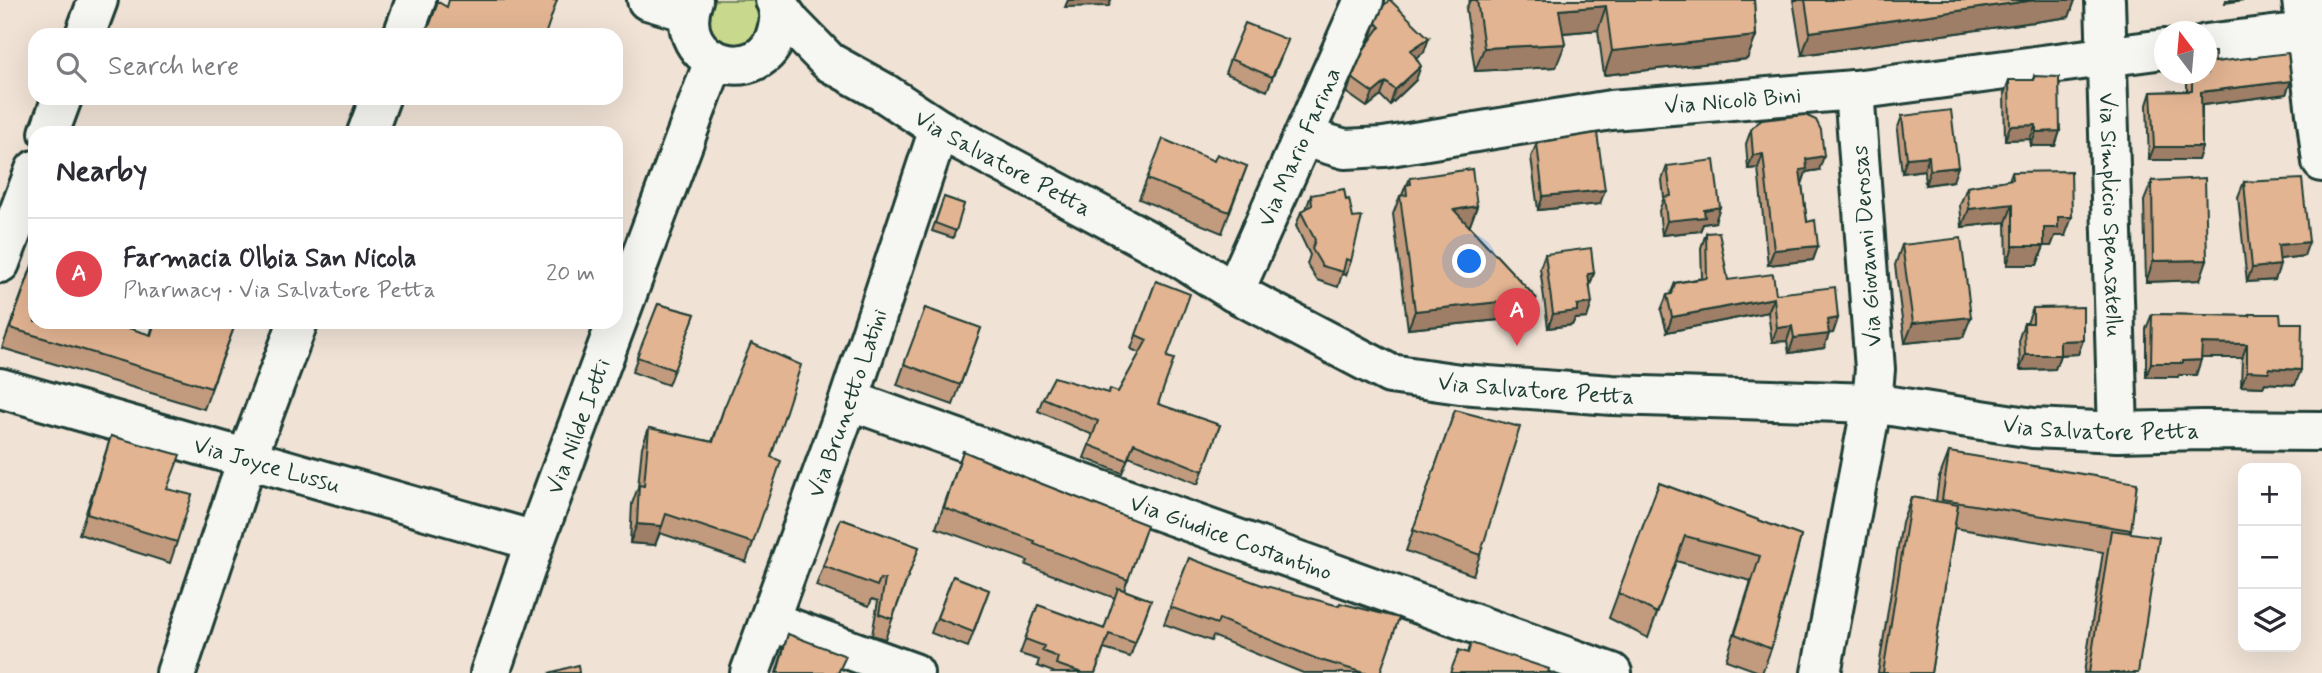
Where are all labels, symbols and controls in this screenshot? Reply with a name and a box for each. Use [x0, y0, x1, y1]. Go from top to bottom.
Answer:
north arrow [2154, 21, 2217, 84]
search box [28, 28, 623, 105]
icon: search [52, 48, 90, 86]
text: Search here [108, 50, 239, 84]
street label: Via Mario Farina [1252, 63, 1349, 232]
street label: Via Nicolò Bini [1663, 81, 1803, 123]
street label: Via Simplicio Spensatellu [2091, 92, 2128, 338]
street label: Via Salvatore Petta [908, 104, 1096, 224]
street label: Via Giovanni Derosas [1846, 144, 1890, 348]
text: Nearby [56, 152, 147, 191]
text: Farmacia Olbia San Nicola [123, 242, 416, 276]
your location [1452, 244, 1486, 278]
text: A [71, 259, 87, 289]
text: 20 m [546, 259, 595, 289]
text: Pharmacy · Via Salvatore Petta [123, 276, 436, 306]
pin: A [1494, 288, 1540, 346]
street label: Via Brunetto Latini [802, 305, 895, 502]
street label: Via Nilde Iotti [541, 355, 619, 499]
street label: Via Salvatore Petta [1436, 368, 1635, 413]
street label: Via Salvatore Petta [2000, 410, 2200, 449]
street label: Via Joyce Lussu [190, 431, 344, 502]
map controls [2238, 463, 2301, 652]
button: + [2238, 463, 2301, 526]
street label: Via Giudice Costantino [1125, 489, 1336, 589]
button: − [2238, 526, 2301, 589]
button: layers [2238, 589, 2301, 652]

